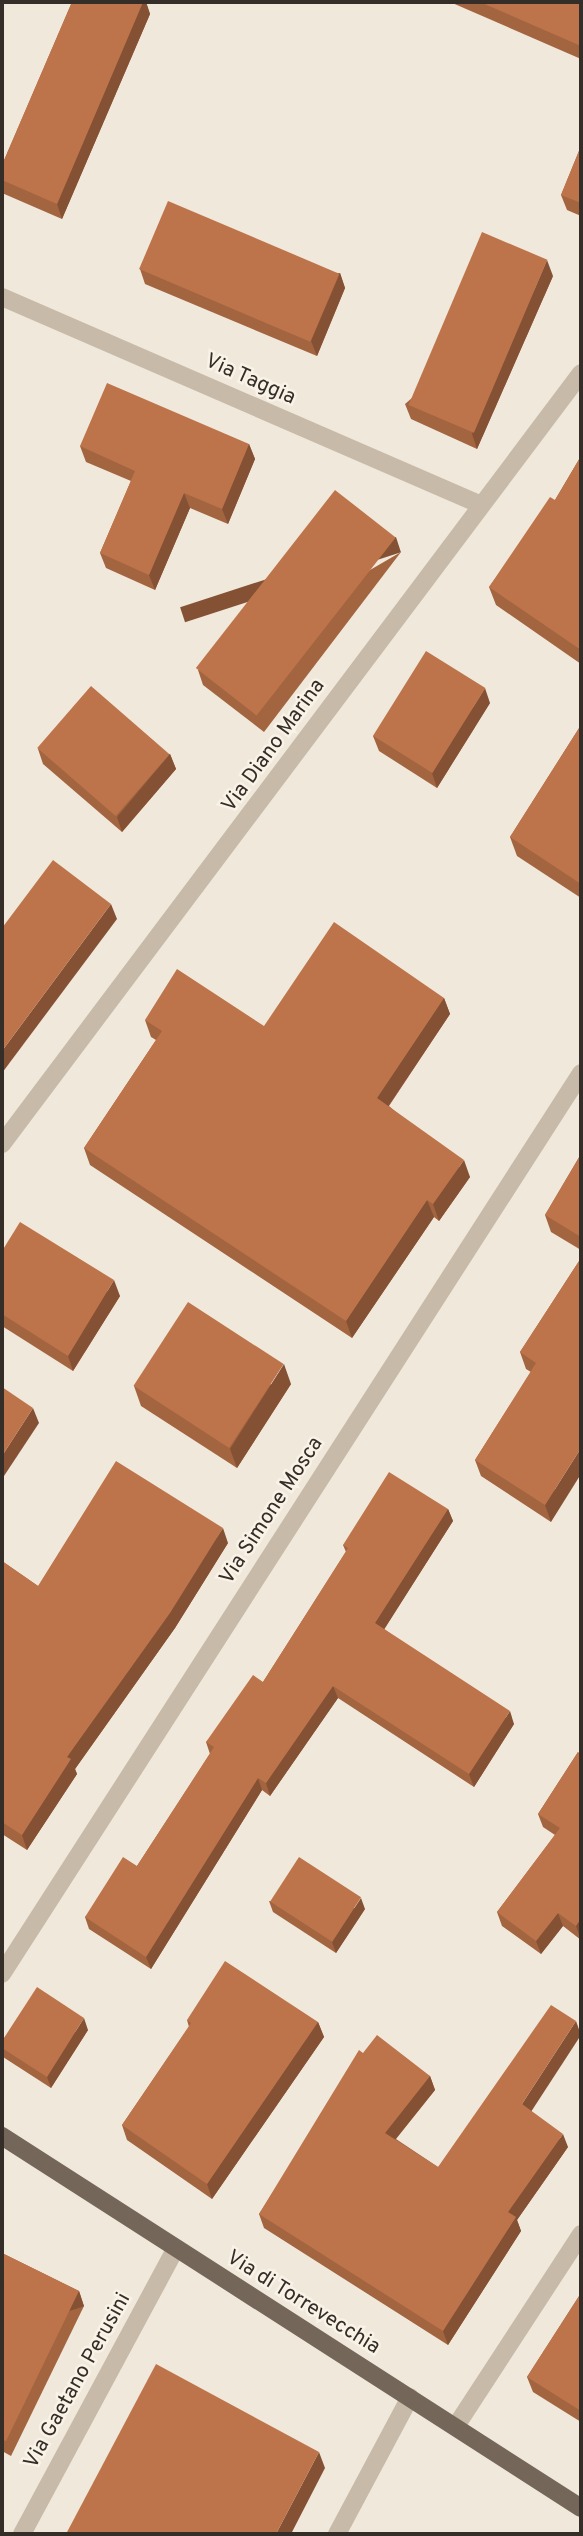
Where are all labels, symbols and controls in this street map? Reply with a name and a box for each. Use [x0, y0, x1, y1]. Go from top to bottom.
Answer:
street label: Via Taggia [200, 349, 300, 411]
street label: Via Diano Marina [217, 674, 331, 818]
street label: Via Simone Mosca [215, 1433, 329, 1589]
street label: Via di Torrevecchia [221, 2245, 385, 2361]
street label: Via Gaetano Perusini [19, 2289, 137, 2473]

